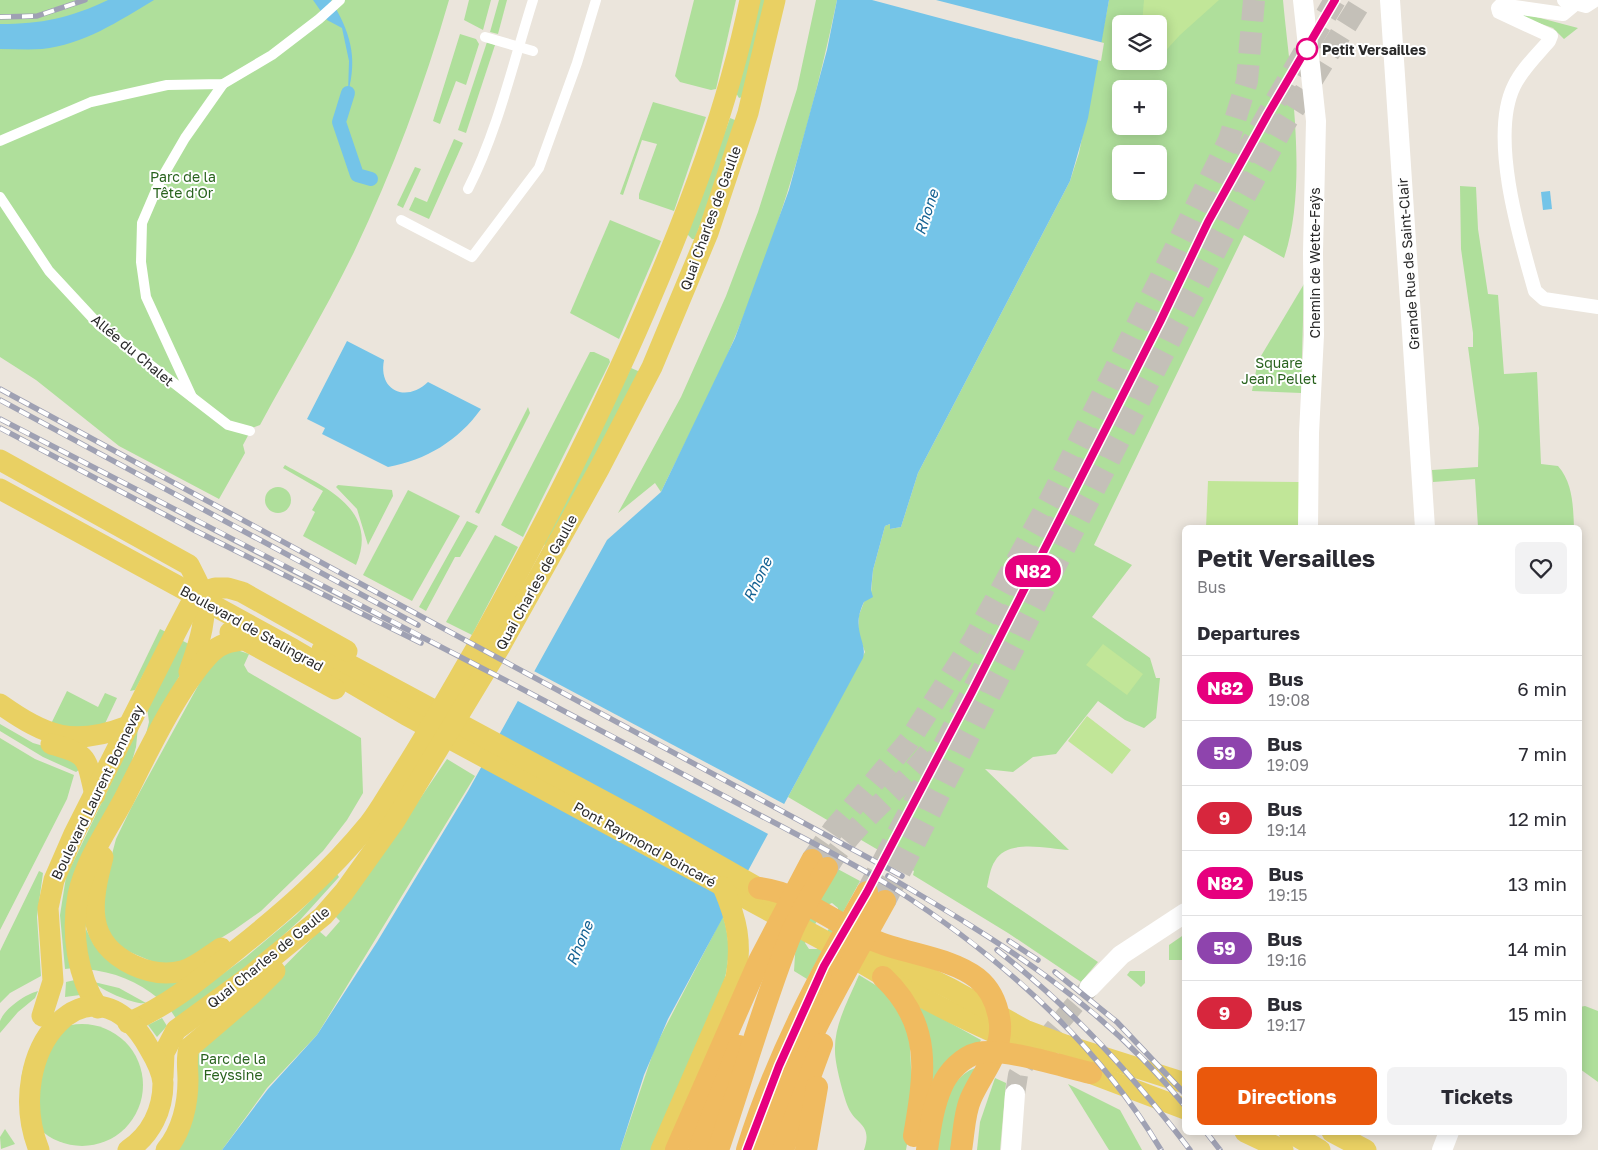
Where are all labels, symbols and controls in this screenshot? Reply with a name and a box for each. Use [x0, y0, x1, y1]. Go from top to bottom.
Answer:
map controls [1112, 15, 1167, 200]
button: layers [1112, 15, 1167, 70]
marker: Petit Versailles [1296, 38, 1318, 60]
place label: Petit Versailles [1322, 41, 1426, 58]
button: + [1112, 80, 1167, 135]
street label: Quai Charles de Gaulle [676, 144, 744, 292]
button: − [1112, 145, 1167, 200]
park label: Parc de la Tête d'Or [150, 168, 216, 201]
street label: Grande Rue de Saint-Clair [1393, 177, 1422, 351]
water label: Rhone [910, 186, 942, 237]
street label: Chemin de Wette-Faÿs [1306, 187, 1323, 339]
street label: Allée du Chalet [88, 311, 178, 389]
park label: Square Jean Pellet [1241, 354, 1317, 387]
street label: Quai Charles de Gaulle [492, 511, 580, 653]
button: heart [1515, 542, 1567, 594]
text: Petit Versailles [1197, 543, 1375, 572]
water label: Rhone [739, 553, 776, 604]
line badge: N82 [1004, 555, 1062, 587]
text: N82 [1015, 560, 1051, 582]
text: Bus [1197, 577, 1226, 597]
street label: Boulevard de Stalingrad [178, 582, 326, 674]
text: Departures [1197, 621, 1300, 644]
text: Bus [1268, 667, 1304, 690]
text: N82 [1207, 677, 1243, 699]
text: 6 min [1517, 677, 1567, 700]
text: 19:08 [1268, 690, 1310, 710]
street label: Boulevard Laurent Bonnevay [47, 702, 147, 882]
text: Bus [1267, 732, 1302, 755]
text: 59 [1213, 742, 1236, 764]
text: 7 min [1519, 742, 1567, 765]
text: 19:09 [1267, 755, 1309, 775]
text: Bus [1267, 797, 1302, 820]
street label: Pont Raymond Poincaré [571, 798, 719, 890]
text: 9 [1219, 807, 1230, 829]
text: 12 min [1508, 807, 1567, 830]
text: 19:14 [1267, 820, 1307, 840]
text: Bus [1268, 862, 1304, 885]
text: N82 [1207, 872, 1243, 894]
text: 13 min [1508, 872, 1567, 895]
text: 19:15 [1268, 885, 1307, 905]
street label: Quai Charles de Gaulle [203, 902, 333, 1012]
water label: Rhone [562, 917, 597, 968]
text: Bus [1267, 927, 1302, 950]
text: 59 [1213, 937, 1236, 959]
text: 14 min [1508, 937, 1567, 960]
text: 19:16 [1267, 950, 1307, 970]
text: Bus [1267, 992, 1302, 1015]
text: 9 [1219, 1002, 1230, 1024]
text: 15 min [1508, 1002, 1567, 1025]
text: 19:17 [1267, 1015, 1305, 1035]
park label: Parc de la Feyssine [200, 1050, 266, 1083]
button: Directions [1197, 1067, 1377, 1125]
button: Tickets [1387, 1067, 1567, 1125]

